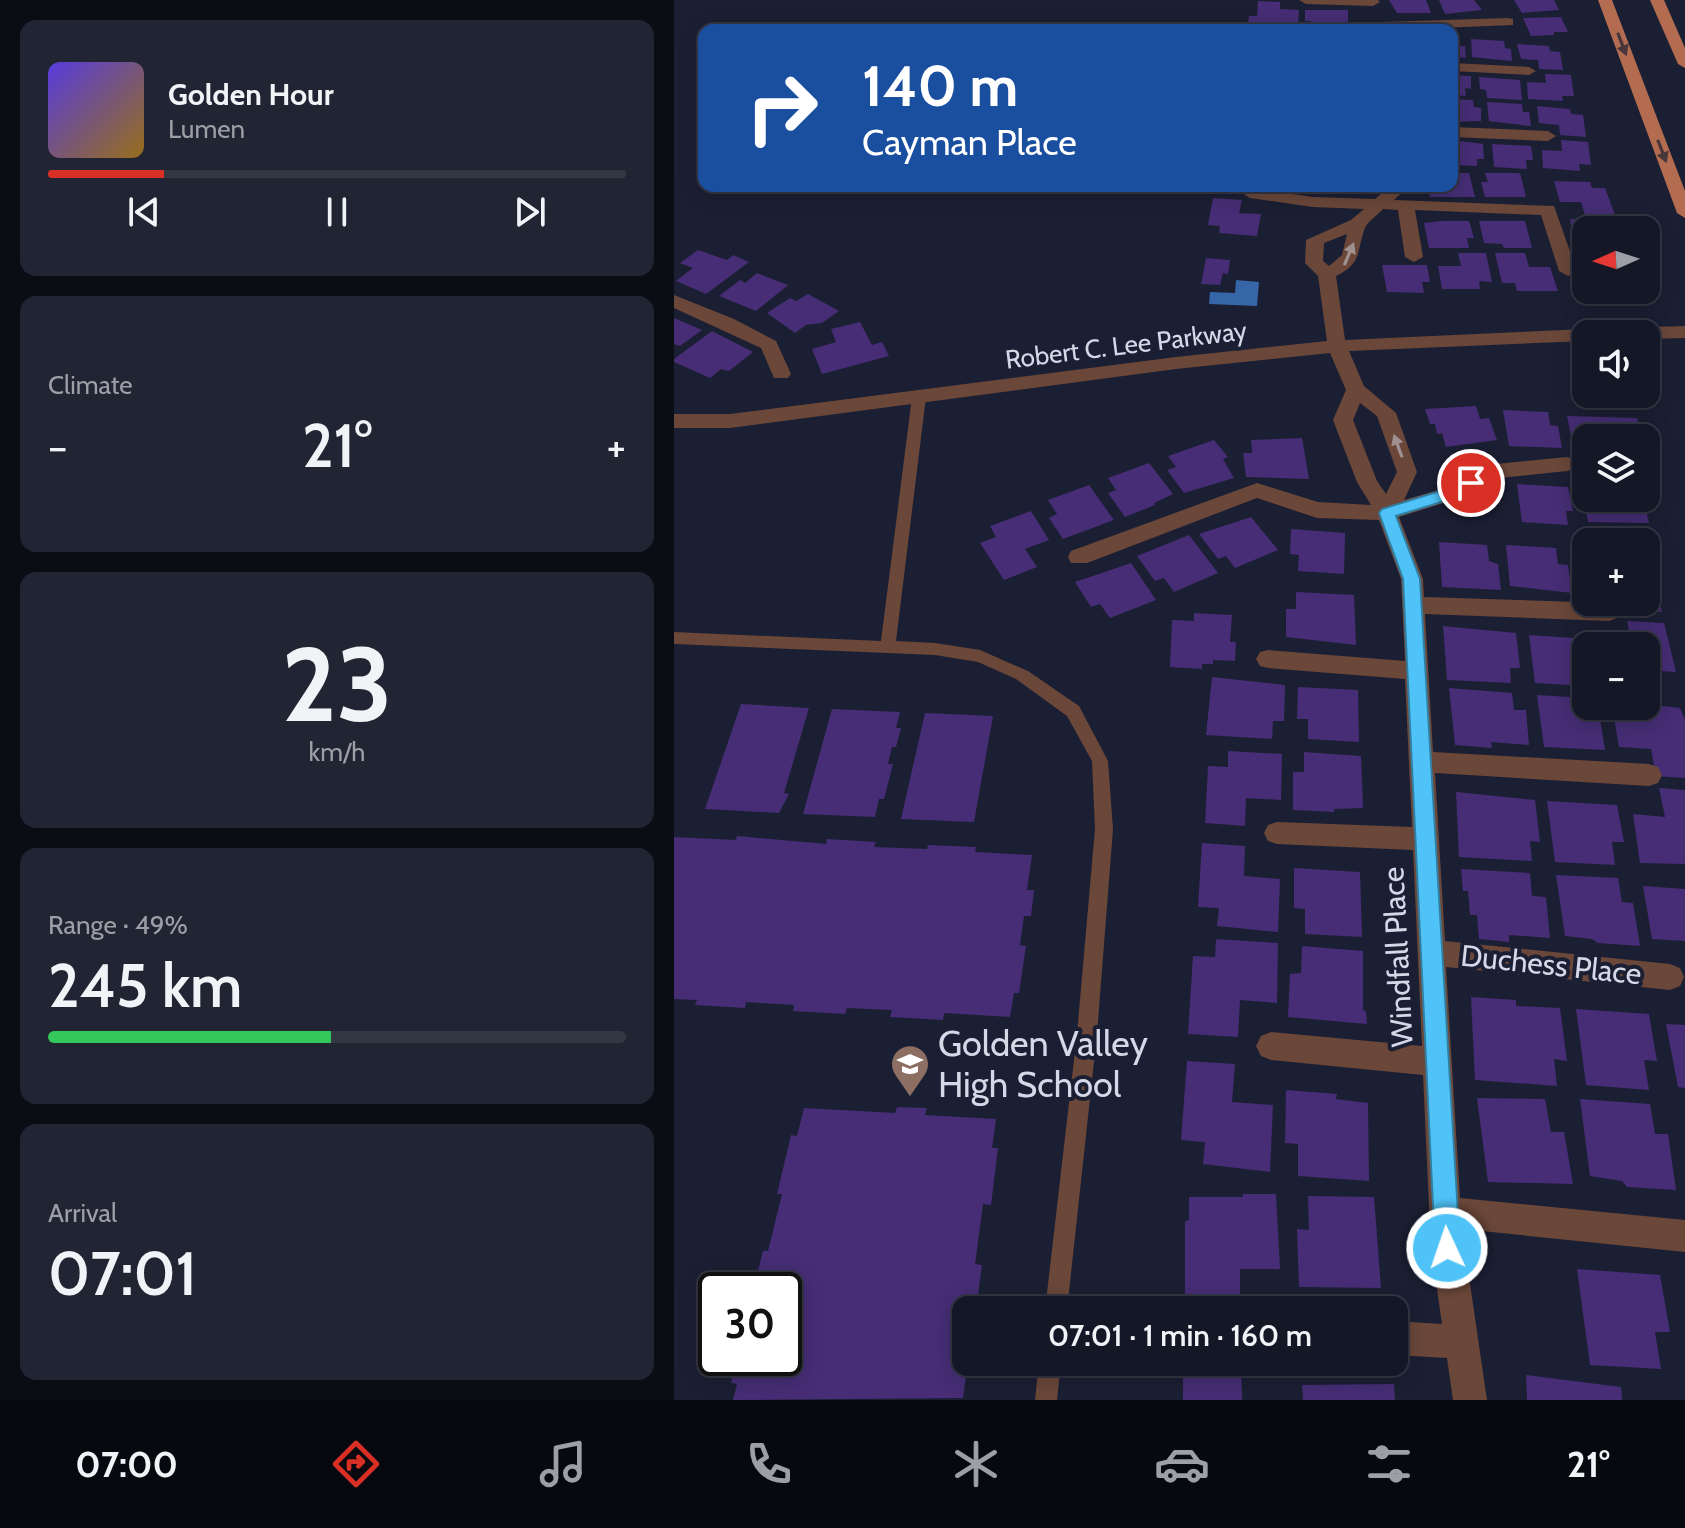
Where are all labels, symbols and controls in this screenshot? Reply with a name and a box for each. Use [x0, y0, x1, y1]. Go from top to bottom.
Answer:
one-way arrow [1616, 32, 1629, 56]
text: 140 m [862, 52, 1018, 120]
icon: right [730, 56, 834, 160]
text: Golden Hour [168, 76, 334, 113]
text: Lumen [168, 113, 245, 145]
text: Cayman Place [862, 120, 1077, 164]
one-way arrow [1656, 139, 1669, 163]
icon: previous [122, 190, 166, 234]
icon: pause [315, 190, 359, 234]
icon: next [508, 190, 552, 234]
north arrow [1572, 216, 1660, 304]
map controls [1572, 216, 1660, 720]
one-way arrow [1343, 242, 1356, 266]
street label: Robert C. Lee Parkway [1003, 314, 1249, 376]
button: sound [1572, 320, 1660, 408]
text: Climate [48, 369, 133, 401]
text: 21° [302, 409, 372, 482]
text: − [48, 420, 67, 473]
text: + [607, 420, 626, 473]
button: layers [1572, 424, 1660, 512]
one-way arrow [1391, 434, 1403, 458]
pin [1437, 449, 1505, 517]
icon: arrive [1449, 461, 1493, 505]
button: + [1572, 528, 1660, 616]
text: 23 [281, 621, 393, 747]
button: − [1572, 632, 1660, 720]
text: km/h [309, 736, 365, 768]
street label: Windfall Place [1374, 866, 1421, 1048]
text: Range · 49% [48, 909, 188, 941]
street label: Duchess Place [1459, 937, 1643, 992]
text: 245 km [48, 949, 242, 1022]
place label: Golden Valley High School [938, 1021, 1148, 1106]
school or university icon: Golden Valley High School [889, 1043, 931, 1098]
text: Arrival [48, 1197, 117, 1229]
position arrow [1405, 1206, 1489, 1290]
text: 07:01 [48, 1237, 197, 1310]
speed limit sign: 30 [698, 1272, 802, 1376]
text: 07:01 · 1 min · 160 m [1048, 1317, 1312, 1354]
icon: directions [328, 1436, 384, 1492]
icon: music [535, 1436, 591, 1492]
icon: phone [741, 1436, 797, 1492]
icon: climate [948, 1436, 1004, 1492]
icon: car [1154, 1436, 1210, 1492]
icon: filters [1361, 1436, 1417, 1492]
text: 07:00 [75, 1442, 178, 1486]
text: 21° [1567, 1442, 1610, 1486]

